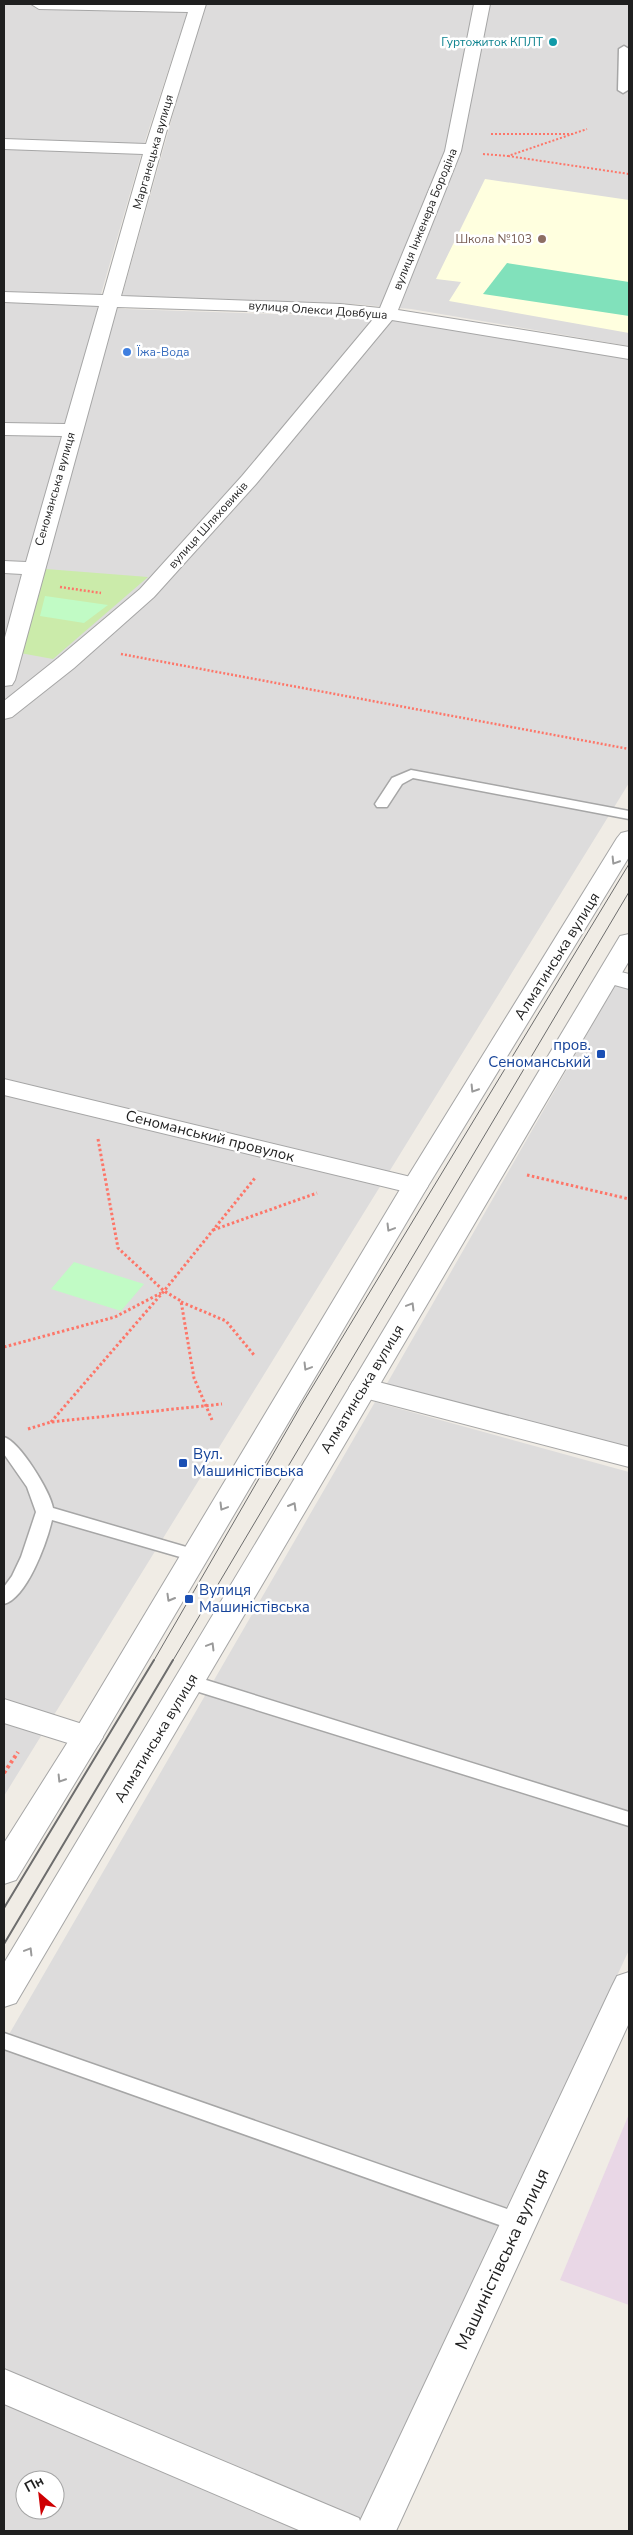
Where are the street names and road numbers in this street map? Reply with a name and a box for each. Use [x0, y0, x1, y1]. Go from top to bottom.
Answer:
street label: Марганецька вулиця [129, 93, 177, 211]
street label: вулиця Інженера Бородіна [389, 146, 461, 292]
street label: вулиця Олекси Довбуша [248, 297, 388, 323]
street label: Сеноманська вулиця [31, 430, 79, 548]
street label: вулиця Шляховиків [165, 478, 252, 572]
street label: Алматинська вулиця [510, 888, 604, 1024]
street label: Сеноманський провулок [123, 1105, 297, 1167]
street label: Алматинська вулиця [316, 1321, 408, 1457]
street label: Алматинська вулиця [110, 1670, 202, 1806]
street label: Машиністівська вулиця [449, 2164, 555, 2354]

